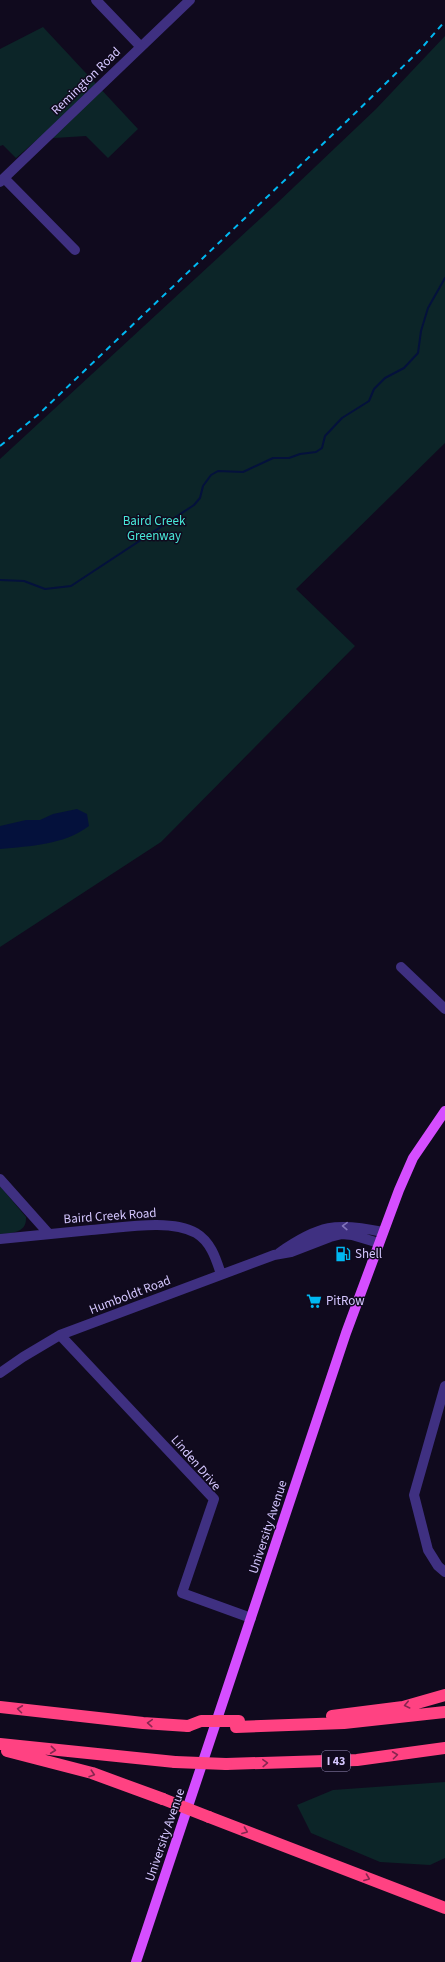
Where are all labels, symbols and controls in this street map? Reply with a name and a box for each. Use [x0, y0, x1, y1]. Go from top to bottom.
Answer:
street label: Remington Road [47, 43, 125, 119]
park label: Baird Creek Greenway [123, 512, 186, 545]
street label: Baird Creek Road [63, 1204, 157, 1228]
one-way arrow [342, 1221, 348, 1230]
fuel station icon: Shell [334, 1245, 352, 1263]
place label: Shell [355, 1245, 382, 1263]
street label: Humboldt Road [87, 1271, 173, 1319]
supermarket icon: PitRow [305, 1292, 323, 1310]
place label: PitRow [326, 1292, 365, 1310]
street label: Linden Drive [167, 1431, 225, 1495]
street label: University Avenue [244, 1478, 292, 1576]
one-way arrow [404, 1701, 411, 1709]
one-way arrow [17, 1705, 23, 1714]
one-way arrow [147, 1719, 153, 1728]
one-way arrow [50, 1745, 56, 1754]
road number: I 43 [322, 1751, 350, 1771]
one-way arrow [392, 1751, 398, 1760]
one-way arrow [262, 1758, 268, 1767]
one-way arrow [88, 1769, 95, 1777]
street label: University Avenue [141, 1786, 189, 1884]
one-way arrow [242, 1826, 249, 1834]
one-way arrow [363, 1873, 370, 1881]

